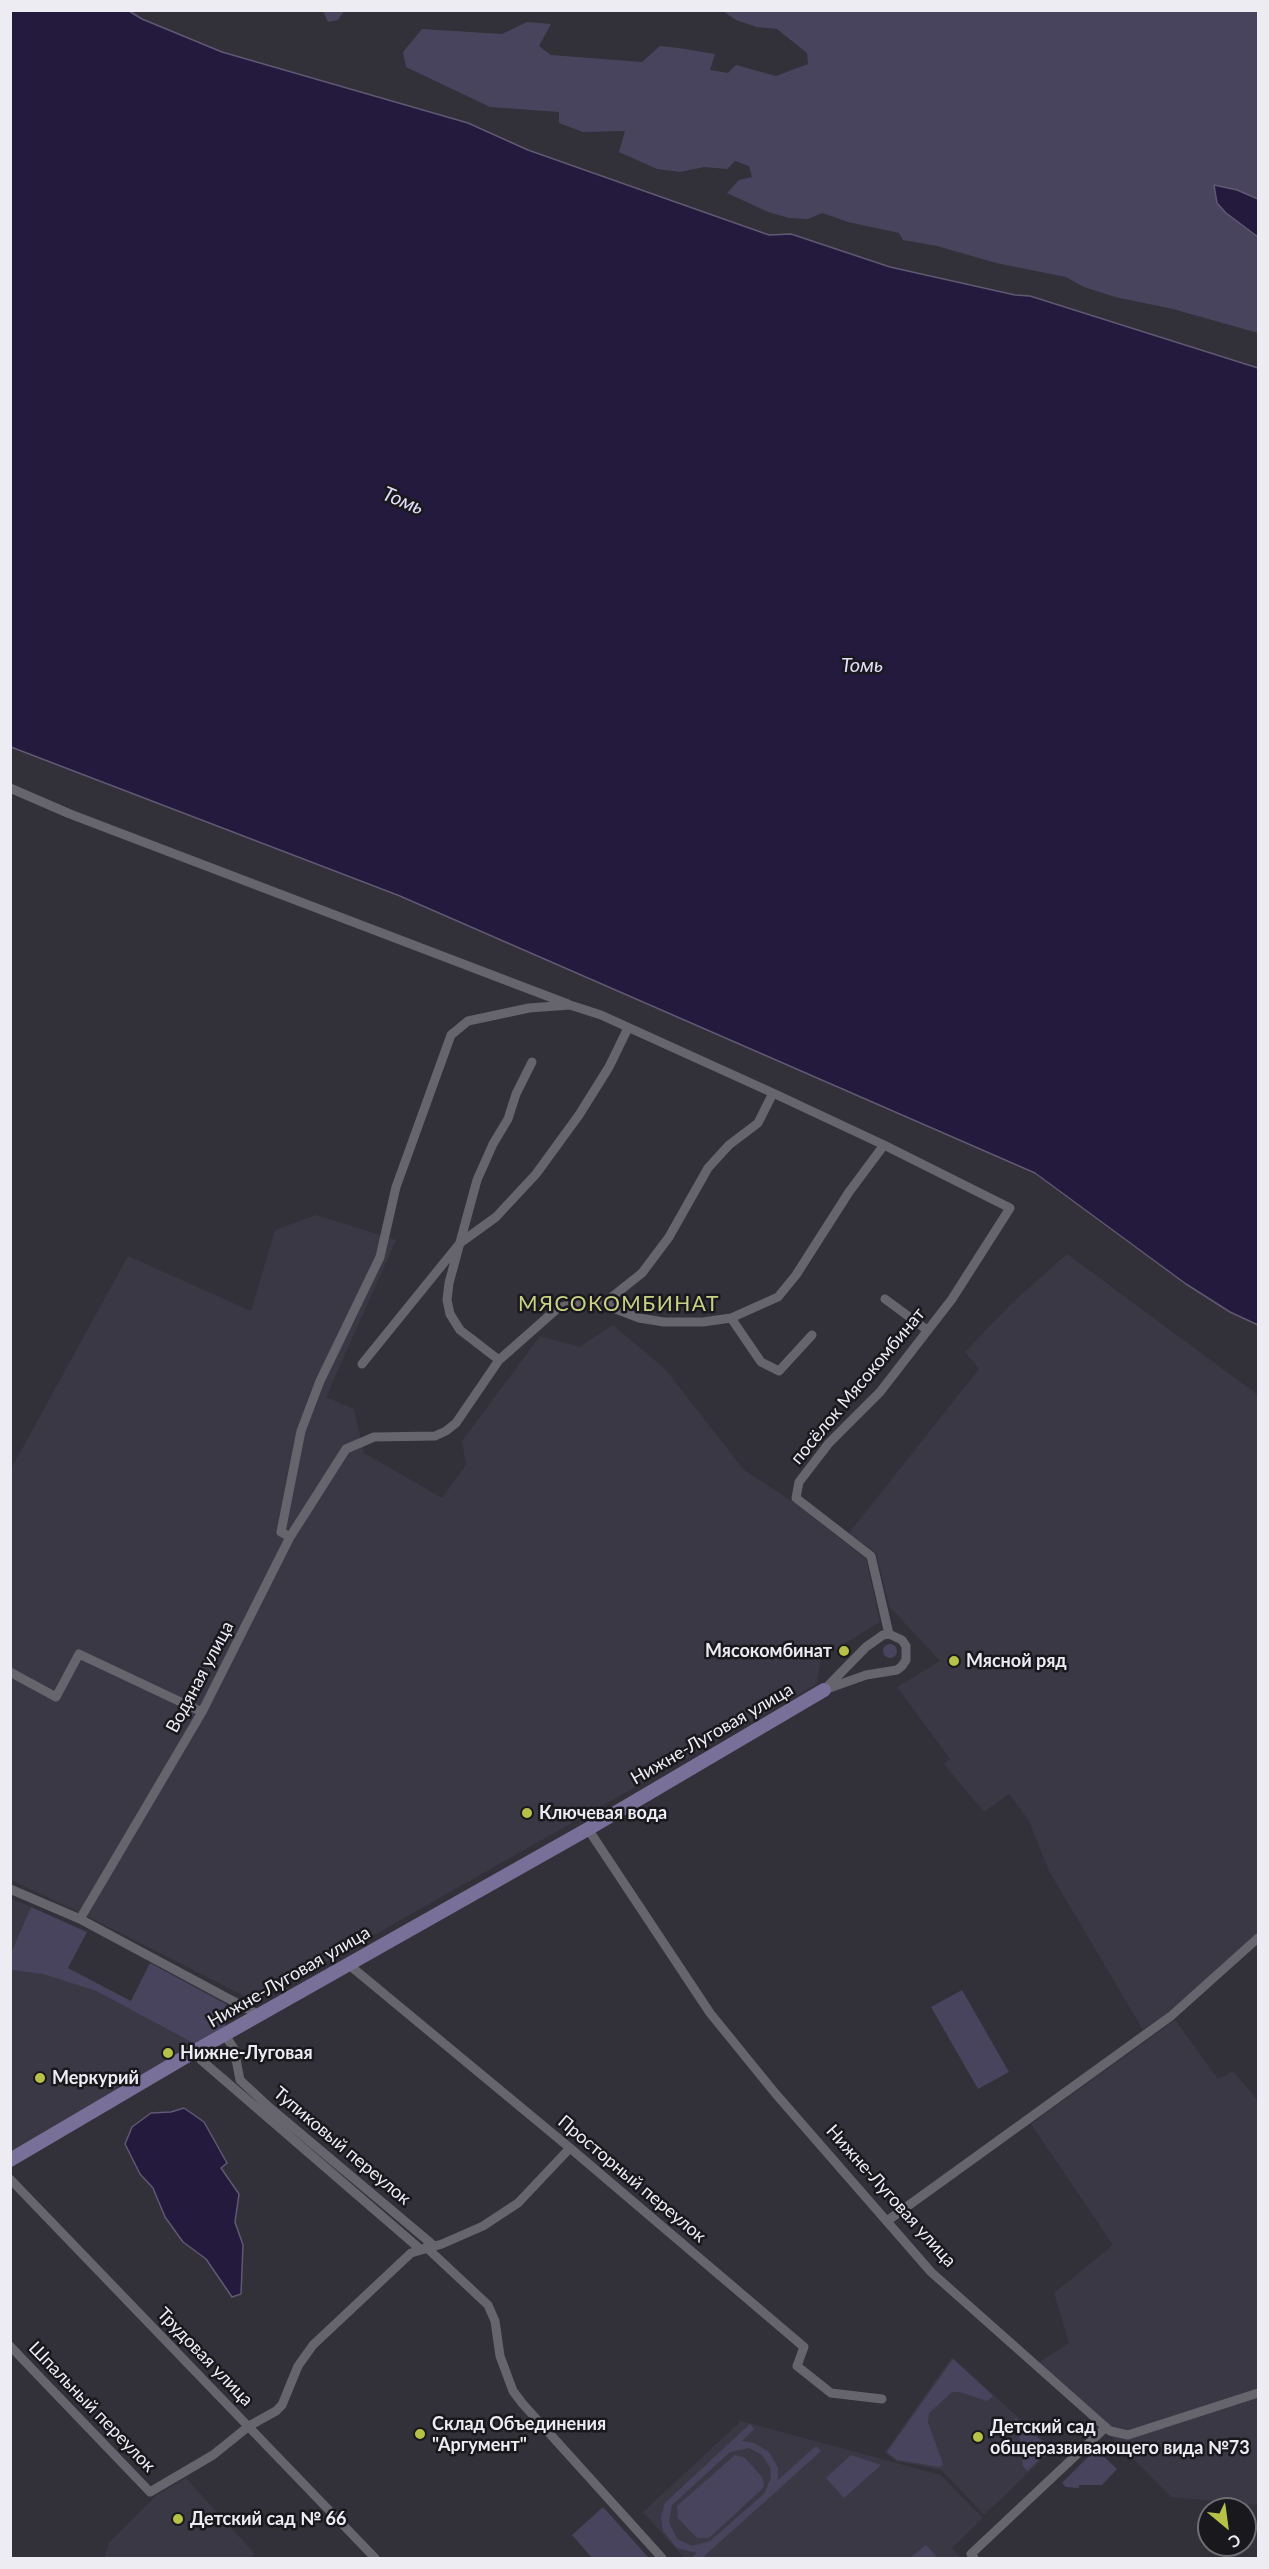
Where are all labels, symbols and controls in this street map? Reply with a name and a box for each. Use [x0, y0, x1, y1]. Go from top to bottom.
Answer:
water label: Томь [379, 482, 427, 520]
water label: Томь [841, 654, 883, 678]
district label: МЯСОКОМБИНАТ [518, 1291, 720, 1317]
street label: посёлок Мясокомбинат [786, 1303, 930, 1469]
street label: Водяная улица [162, 1618, 238, 1736]
place label: Мясокомбинат [705, 1640, 832, 1662]
marker: Мясокомбинат [837, 1644, 851, 1658]
place label: Мясной ряд [966, 1650, 1067, 1672]
marker: Мясной ряд [947, 1654, 961, 1668]
street label: Нижне-Луговая улица [627, 1679, 797, 1789]
place label: Ключевая вода [539, 1802, 667, 1824]
marker: Ключевая вода [520, 1806, 534, 1820]
street label: Нижне-Луговая улица [204, 1922, 374, 2032]
place label: Нижне-Луговая [180, 2042, 313, 2064]
marker: Нижне-Луговая [161, 2046, 175, 2060]
place label: Меркурий [52, 2067, 139, 2089]
marker: Меркурий [33, 2071, 47, 2085]
street label: Тупиковый переулок [269, 2082, 415, 2210]
street label: Просторный переулок [554, 2111, 710, 2247]
street label: Нижне-Луговая улица [821, 2120, 961, 2272]
street label: Трудовая улица [153, 2303, 257, 2411]
street label: Шпальный переулок [24, 2337, 160, 2477]
place label: Склад Объединения "Аргумент" [432, 2413, 606, 2456]
place label: Детский сад общеразвивающего вида №73 [990, 2416, 1250, 2458]
marker: Склад Объединения "Аргумент" [413, 2427, 427, 2441]
marker: Детский сад общеразвивающего вида №73 [971, 2430, 985, 2444]
north arrow [1197, 2497, 1257, 2557]
place label: Детский сад № 66 [190, 2508, 346, 2530]
marker: Детский сад № 66 [171, 2512, 185, 2526]
text: С [1226, 2531, 1244, 2552]

